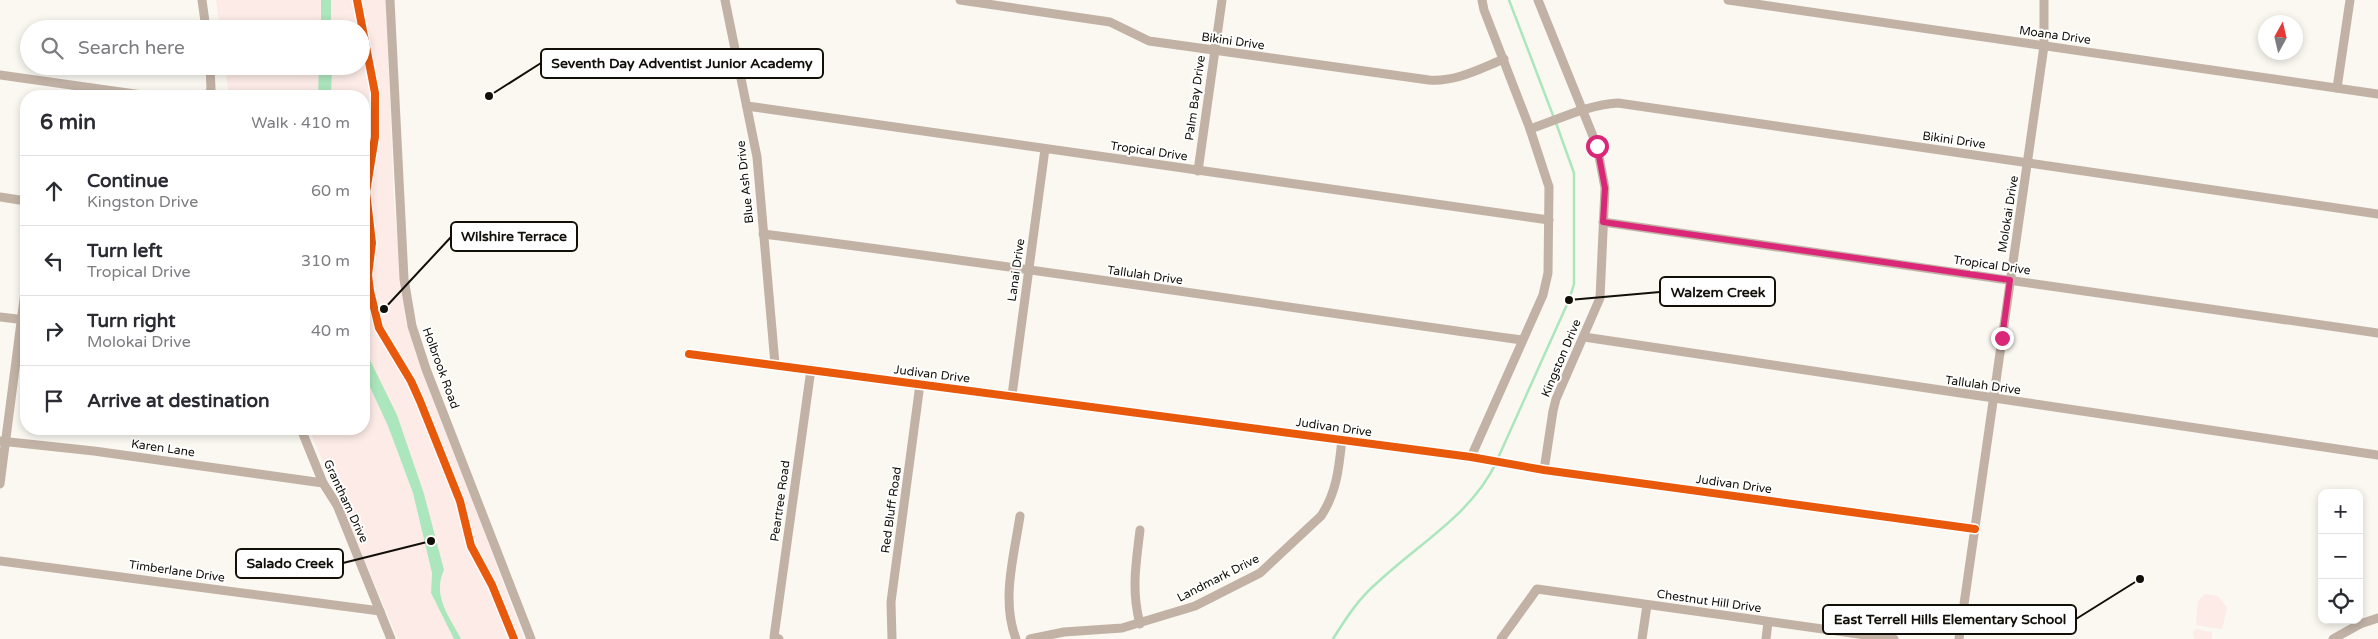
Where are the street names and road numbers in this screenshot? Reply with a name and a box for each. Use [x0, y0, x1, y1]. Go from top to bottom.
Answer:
street label: Moana Drive [2018, 23, 2092, 47]
street label: Bikini Drive [1200, 30, 1266, 52]
street label: Palm Bay Drive [1182, 54, 1208, 141]
street label: Bikini Drive [1921, 129, 1987, 151]
street label: Tropical Drive [1110, 139, 1189, 163]
street label: Blue Ash Drive [734, 140, 756, 224]
street label: Molokai Drive [1995, 174, 2021, 254]
street label: Lanai Drive [1005, 237, 1027, 302]
street label: Tropical Drive [1953, 253, 2032, 277]
street label: Tallulah Drive [1106, 263, 1184, 287]
street label: Kingston Drive [1538, 317, 1584, 399]
street label: Holbrook Road [420, 325, 462, 411]
street label: Judivan Drive [893, 362, 971, 386]
street label: Tallulah Drive [1944, 373, 2022, 397]
street label: Judivan Drive [1295, 415, 1373, 439]
street label: Karen Lane [130, 437, 196, 459]
street label: Grantham Drive [321, 457, 371, 545]
street label: Peartree Road [767, 459, 793, 543]
street label: Red Bluff Road [878, 466, 904, 554]
street label: Judivan Drive [1695, 472, 1773, 496]
street label: Landmark Drive [1175, 551, 1262, 605]
street label: Timberlane Drive [128, 557, 226, 585]
street label: Chestnut Hill Drive [1656, 587, 1762, 615]

